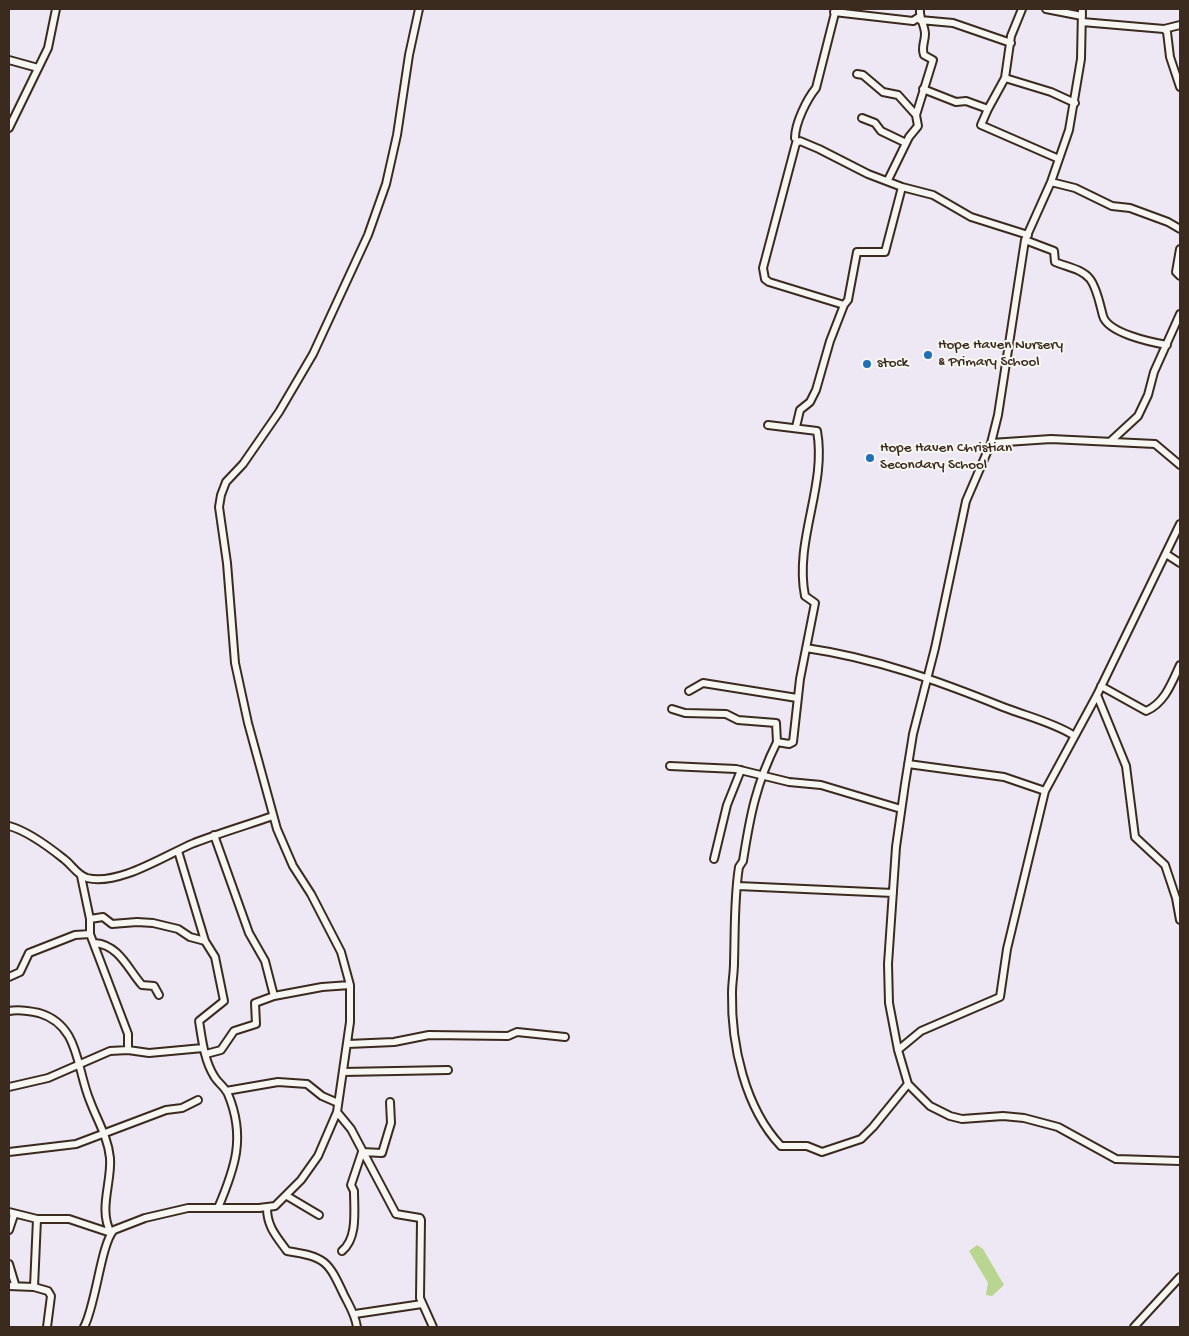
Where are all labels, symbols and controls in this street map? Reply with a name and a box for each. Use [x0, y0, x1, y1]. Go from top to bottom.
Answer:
place label: Hope Haven Nursery & Primary School [938, 337, 1063, 372]
marker: Hope Haven Nursery & Primary School [922, 349, 934, 361]
place label: stock [877, 355, 908, 373]
marker: stock [861, 358, 873, 370]
place label: Hope Haven Christian Secondary School [880, 440, 1012, 475]
marker: Hope Haven Christian Secondary School [864, 452, 876, 464]

